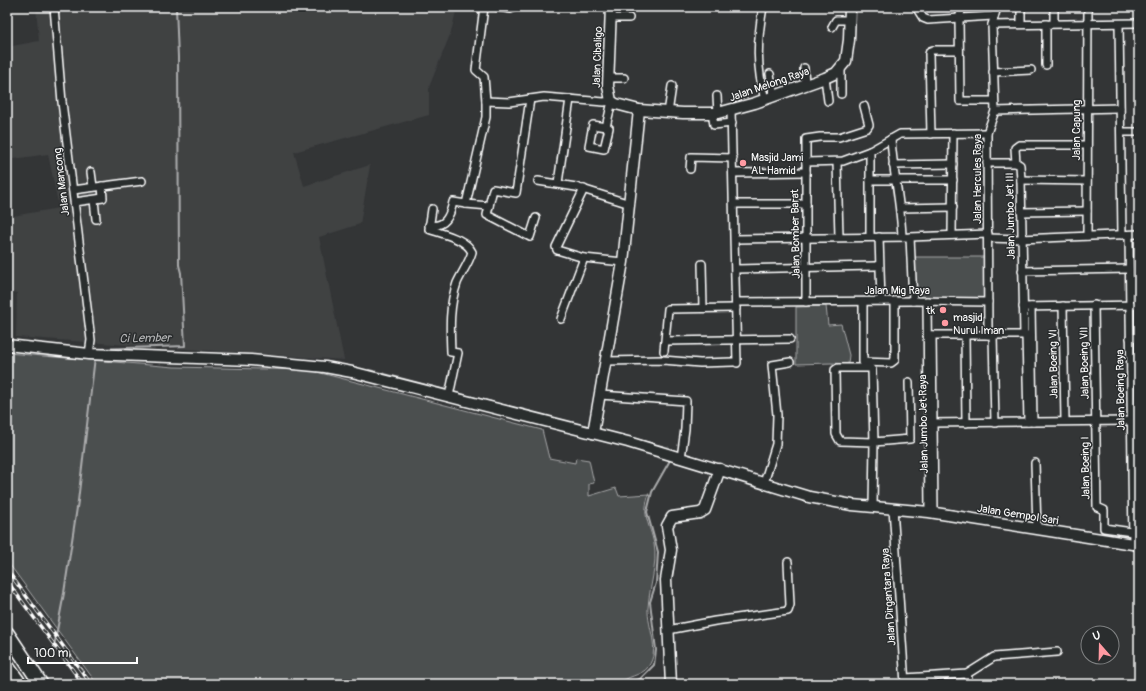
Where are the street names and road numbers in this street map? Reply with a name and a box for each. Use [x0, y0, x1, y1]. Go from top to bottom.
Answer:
street label: Jalan Cibaligo [590, 26, 605, 88]
street label: Jalan Melong Raya [728, 65, 811, 104]
street label: Jalan Capung [1070, 99, 1083, 160]
street label: Jalan Hercules Raya [971, 134, 984, 224]
street label: Jalan Mancong [51, 147, 72, 217]
street label: Jalan Jumbo Jet III [1003, 172, 1018, 260]
street label: Jalan Bomber Barat [788, 189, 803, 279]
street label: Jalan Mig Raya [864, 284, 930, 297]
street label: Jalan Boeing VII [1077, 327, 1092, 399]
street label: Jalan Boeing VI [1046, 329, 1061, 399]
street label: Jalan Boeing Raya [1113, 349, 1128, 431]
street label: Jalan Jumbo Jet Raya [916, 374, 931, 474]
street label: Jalan Boeing I [1078, 436, 1093, 500]
street label: Jalan Gempol Sari [976, 502, 1060, 527]
street label: Jalan Dirgantara Raya [879, 548, 898, 646]

